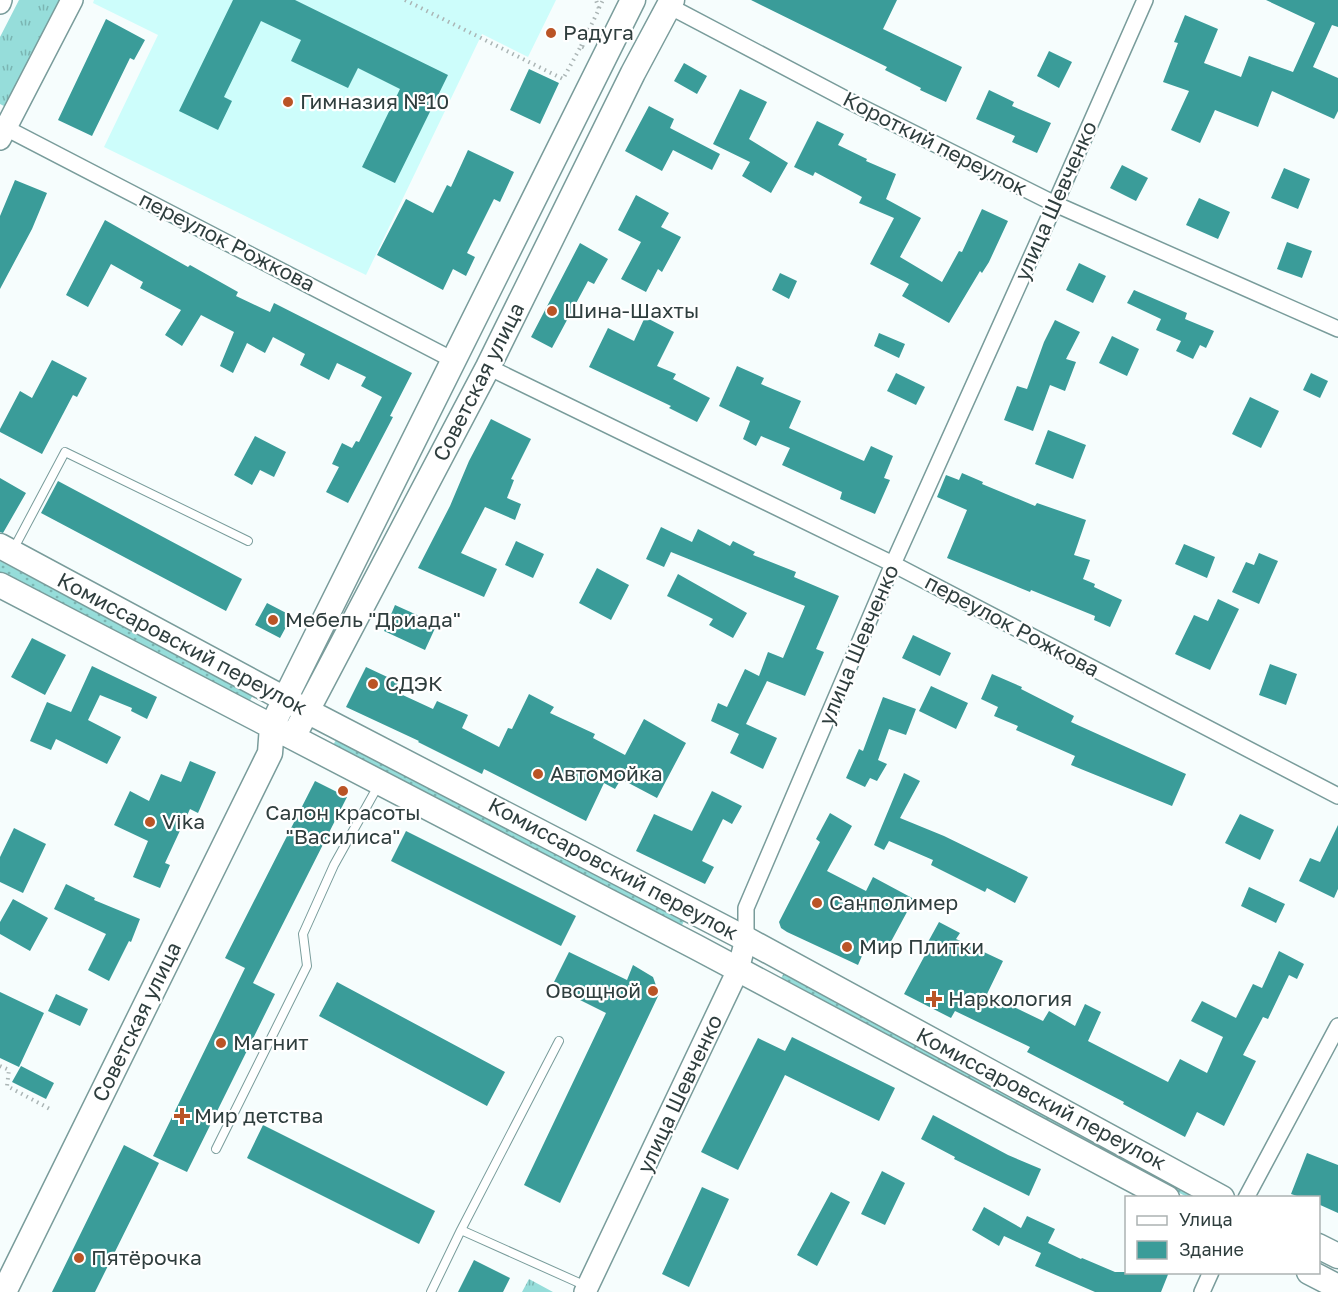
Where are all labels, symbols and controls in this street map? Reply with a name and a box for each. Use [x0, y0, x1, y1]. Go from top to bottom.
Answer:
place label: Радуга [563, 19, 634, 45]
marker: Радуга [544, 26, 558, 40]
street label: Короткий переулок [839, 85, 1032, 201]
place label: Гимназия №10 [300, 88, 449, 114]
marker: Гимназия №10 [281, 95, 295, 109]
street label: улица Шевченко [1008, 117, 1102, 284]
street label: переулок Рожкова [135, 186, 320, 297]
place label: Шина-Шахты [564, 297, 699, 323]
street label: Советская улица [427, 298, 529, 465]
marker: Шина-Шахты [545, 304, 559, 318]
street label: улица Шевченко [812, 560, 904, 729]
street label: Комиссаровский переулок [53, 566, 312, 720]
street label: переулок Рожкова [921, 568, 1104, 682]
place label: Мебель "Дриада" [285, 606, 461, 632]
marker: Мебель "Дриада" [266, 613, 280, 627]
place label: СДЭК [385, 670, 443, 696]
marker: СДЭК [366, 677, 380, 691]
place label: Автомойка [550, 760, 663, 786]
marker: Автомойка [531, 767, 545, 781]
marker: Салон красоты "Василиса" [336, 784, 350, 798]
street label: Комиссаровский переулок [484, 791, 743, 945]
place label: Салон красоты "Василиса" [265, 799, 421, 849]
place label: Vika [162, 808, 205, 834]
marker: Vika [143, 815, 157, 829]
place label: Санполимер [829, 889, 958, 915]
marker: Санполимер [810, 896, 824, 910]
place label: Мир Плитки [859, 933, 984, 959]
street label: Советская улица [86, 937, 186, 1106]
marker: Мир Плитки [840, 940, 854, 954]
place label: Овощной [545, 977, 641, 1003]
marker: Овощной [646, 984, 660, 998]
place label: Наркология [948, 985, 1072, 1011]
marker: Наркология [925, 990, 943, 1008]
street label: улица Шевченко [631, 1010, 727, 1177]
street label: Комиссаровский переулок [912, 1021, 1171, 1175]
place label: Магнит [233, 1029, 309, 1055]
marker: Магнит [214, 1036, 228, 1050]
place label: Мир детства [194, 1102, 323, 1128]
marker: Мир детства [175, 1109, 189, 1123]
legend [1125, 1196, 1320, 1274]
text: Улица [1179, 1208, 1233, 1230]
text: Здание [1179, 1238, 1244, 1260]
place label: Пятёрочка [91, 1244, 202, 1270]
marker: Пятёрочка [72, 1251, 86, 1265]

